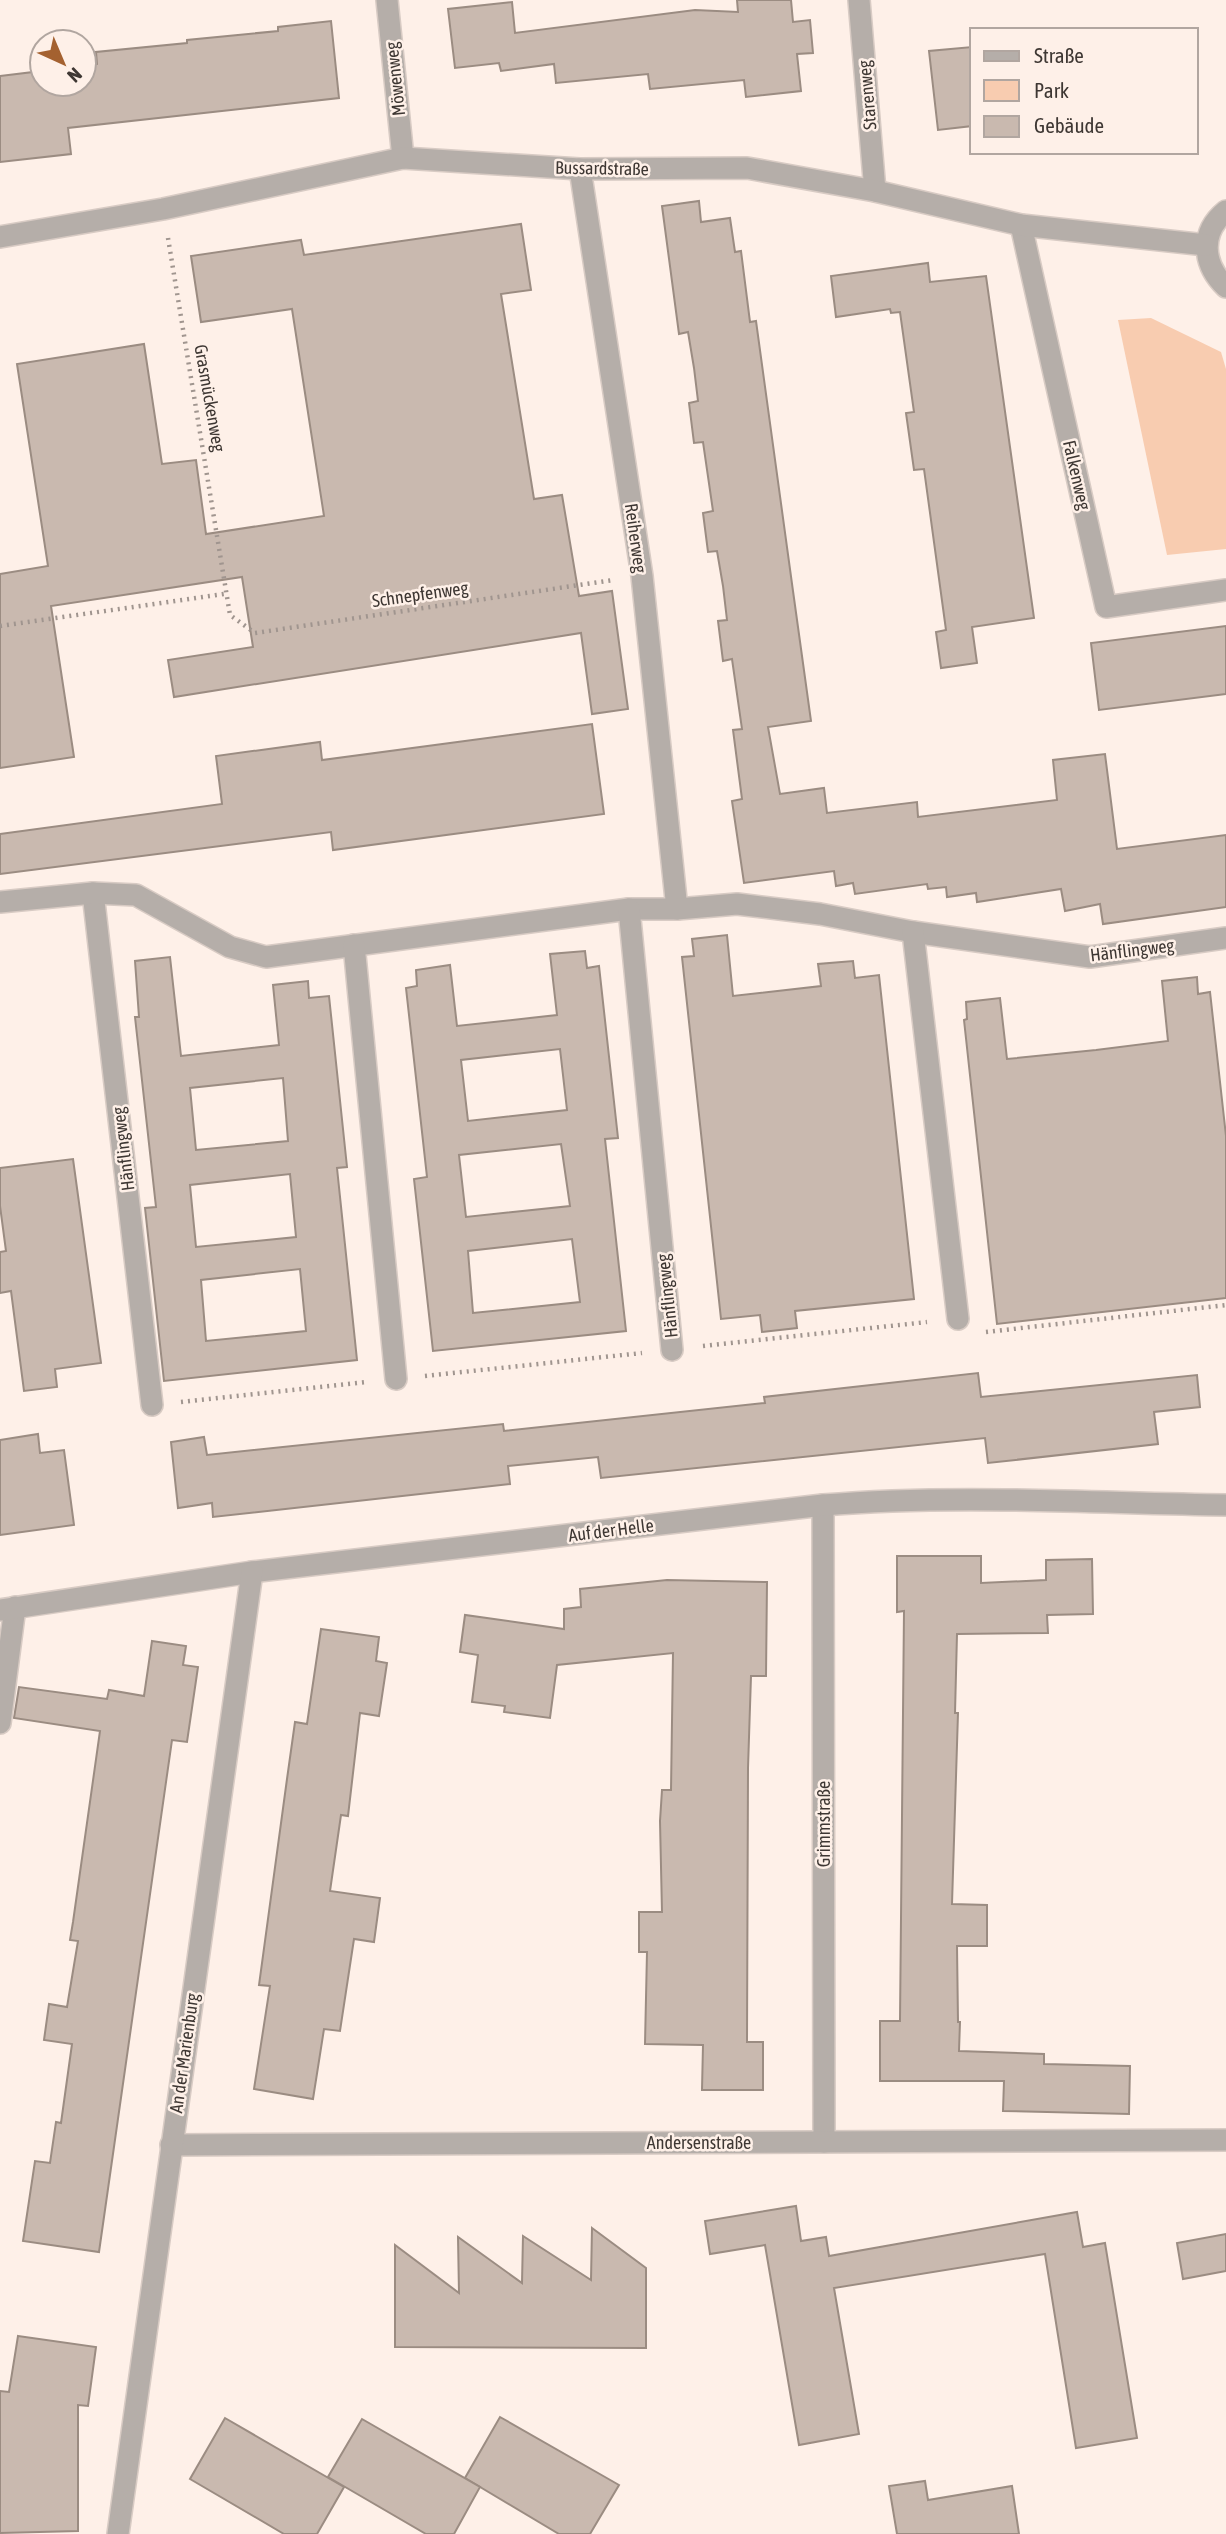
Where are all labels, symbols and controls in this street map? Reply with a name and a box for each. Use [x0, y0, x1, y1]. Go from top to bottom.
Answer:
north arrow [28, 28, 98, 98]
legend [970, 28, 1198, 154]
street label: Möwenweg [381, 41, 409, 117]
text: Straße [1034, 43, 1084, 67]
street label: Starenweg [853, 59, 881, 131]
text: N [63, 63, 86, 87]
text: Park [1034, 78, 1069, 102]
text: Gebäude [1034, 113, 1104, 137]
street label: Bussardstraße [555, 157, 649, 179]
street label: Grasmückenweg [190, 343, 230, 453]
street label: Falkenweg [1059, 438, 1095, 512]
street label: Reiherweg [621, 502, 651, 574]
street label: Schnepfenweg [371, 577, 470, 611]
street label: Hänflingweg [1089, 934, 1175, 966]
street label: Hänflingweg [107, 1106, 139, 1192]
street label: Hänflingweg [652, 1253, 682, 1339]
street label: Auf der Helle [567, 1514, 655, 1546]
street label: Grimmstraße [813, 1781, 834, 1867]
street label: An der Marienburg [165, 1991, 203, 2114]
street label: Andersenstraße [647, 2132, 751, 2153]

